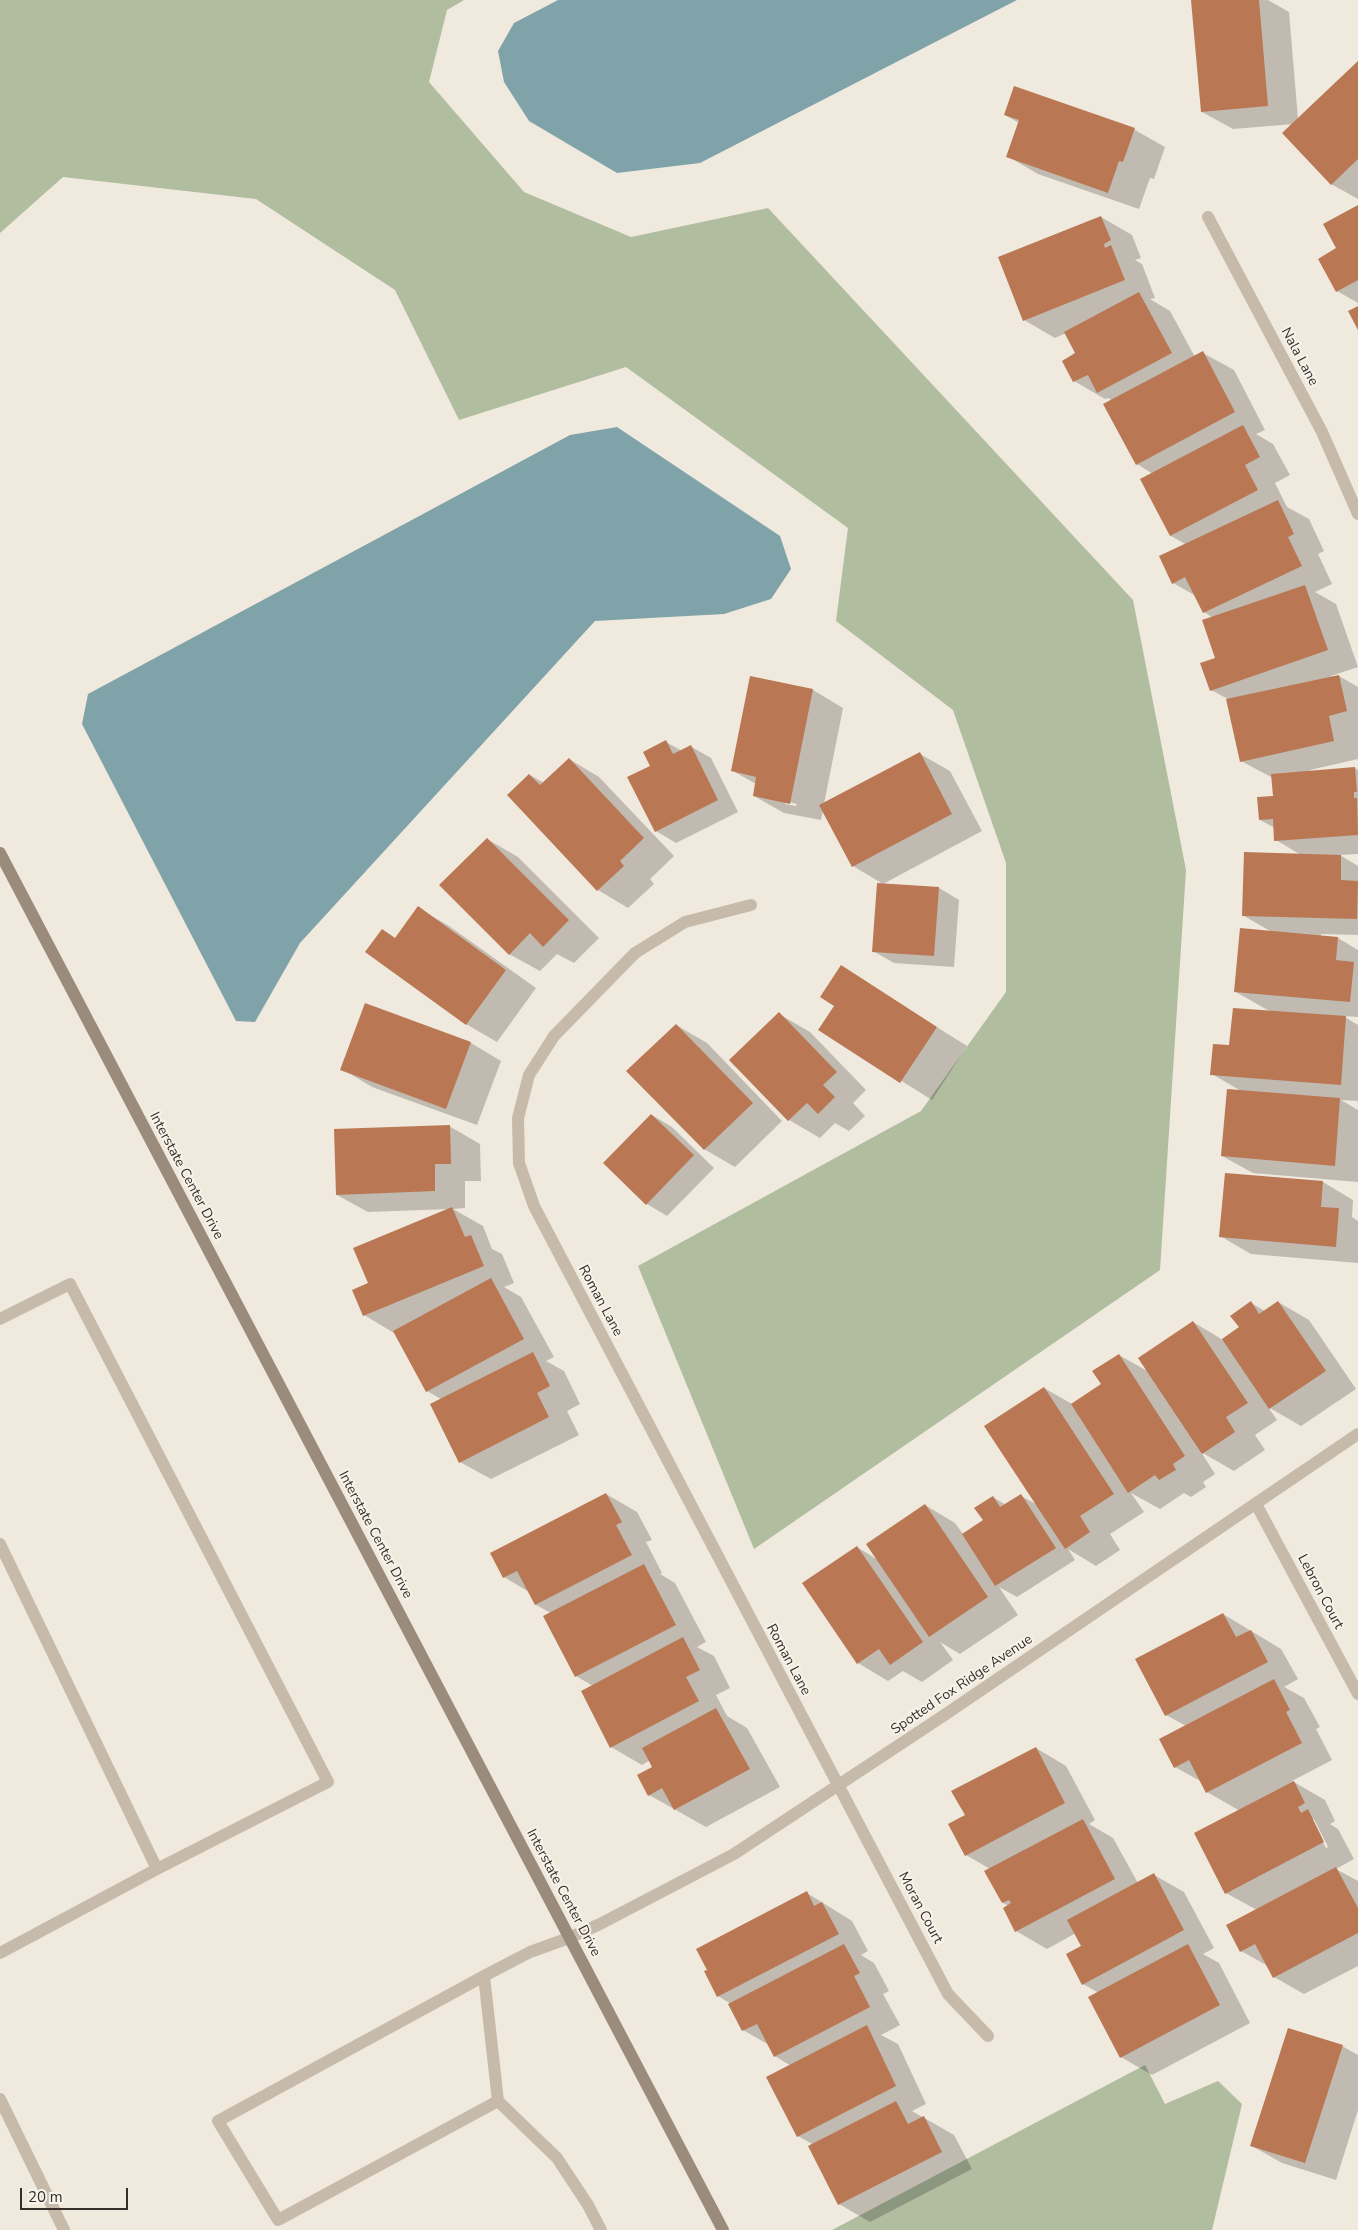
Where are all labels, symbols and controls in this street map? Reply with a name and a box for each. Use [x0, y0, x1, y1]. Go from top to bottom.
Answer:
street label: Nala Lane [1277, 325, 1321, 389]
street label: Interstate Center Drive [145, 1109, 227, 1243]
street label: Roman Lane [574, 1262, 626, 1340]
street label: Interstate Center Drive [334, 1468, 416, 1602]
street label: Lebron Court [1293, 1552, 1347, 1632]
street label: Roman Lane [762, 1621, 814, 1699]
street label: Spotted Fox Ridge Avenue [888, 1631, 1036, 1739]
street label: Interstate Center Drive [522, 1826, 604, 1960]
street label: Moran Court [894, 1869, 946, 1947]
scale bar [22, 2178, 130, 2210]
text: 20 m [28, 2187, 63, 2207]

